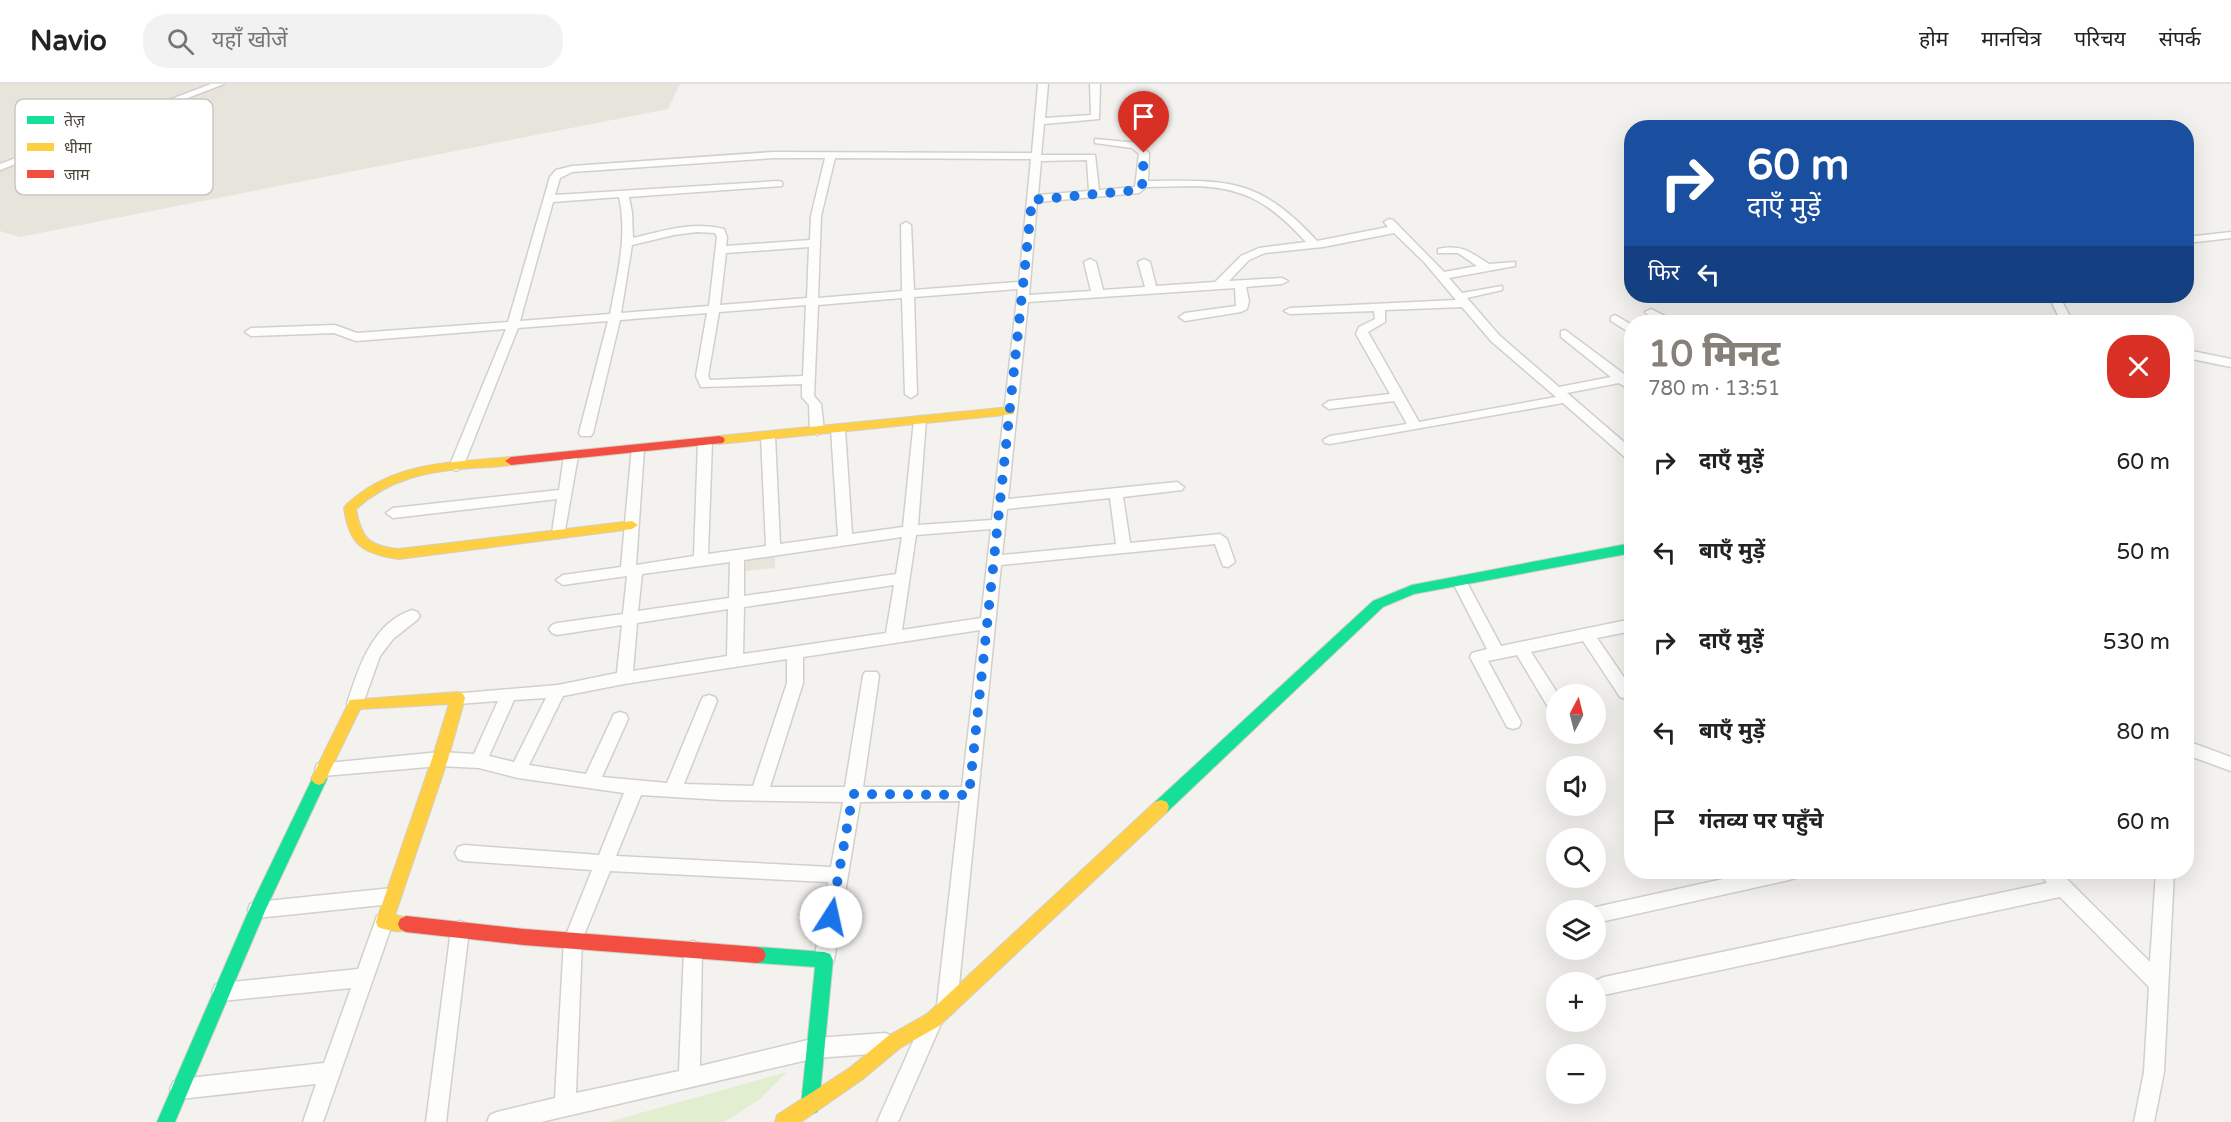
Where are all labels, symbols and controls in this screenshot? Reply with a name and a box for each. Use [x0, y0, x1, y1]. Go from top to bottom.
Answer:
search box [143, 14, 563, 68]
text: Navio [30, 24, 107, 58]
icon: search [164, 25, 197, 58]
text: यहाँ खोजें [212, 27, 288, 53]
text: होम [1919, 27, 1948, 52]
text: मानचित्र [1981, 27, 2041, 52]
text: परिचय [2074, 27, 2126, 52]
text: संपर्क [2159, 27, 2201, 52]
pin [1118, 91, 1169, 153]
legend [15, 99, 213, 195]
icon: arrive [1127, 100, 1160, 133]
text: तेज़ [64, 111, 86, 131]
text: धीमा [64, 138, 93, 158]
text: 60 m [1747, 140, 1849, 191]
icon: right [1648, 144, 1726, 222]
text: जाम [64, 165, 90, 185]
text: दाएँ मुड़ें [1747, 191, 1821, 224]
icon: left [1692, 258, 1725, 291]
text: फिर [1648, 260, 1680, 286]
text: 10 मिनट [1648, 333, 1780, 376]
button: close [2107, 335, 2170, 398]
text: 780 m · 13:51 [1648, 377, 1780, 401]
icon: right [1648, 446, 1681, 479]
text: दाएँ मुड़ें [1699, 448, 1764, 474]
text: 60 m [2116, 449, 2170, 475]
icon: left [1648, 536, 1681, 569]
text: बाएँ मुड़ें [1699, 538, 1765, 564]
text: 50 m [2116, 539, 2170, 565]
icon: right [1648, 626, 1681, 659]
text: दाएँ मुड़ें [1699, 628, 1764, 654]
text: 530 m [2103, 629, 2170, 655]
north arrow [1546, 684, 1606, 744]
map controls [1546, 684, 1606, 1104]
icon: left [1648, 716, 1681, 749]
text: बाएँ मुड़ें [1699, 718, 1765, 744]
text: 80 m [2116, 719, 2170, 745]
button: sound [1546, 756, 1606, 816]
icon: arrive [1648, 806, 1681, 839]
text: गंतव्य पर पहुँचे [1699, 808, 1824, 834]
text: 60 m [2116, 809, 2170, 835]
button: search [1546, 828, 1606, 888]
position arrow [799, 885, 863, 949]
button: layers [1546, 900, 1606, 960]
button: + [1546, 972, 1606, 1032]
button: − [1546, 1044, 1606, 1104]

